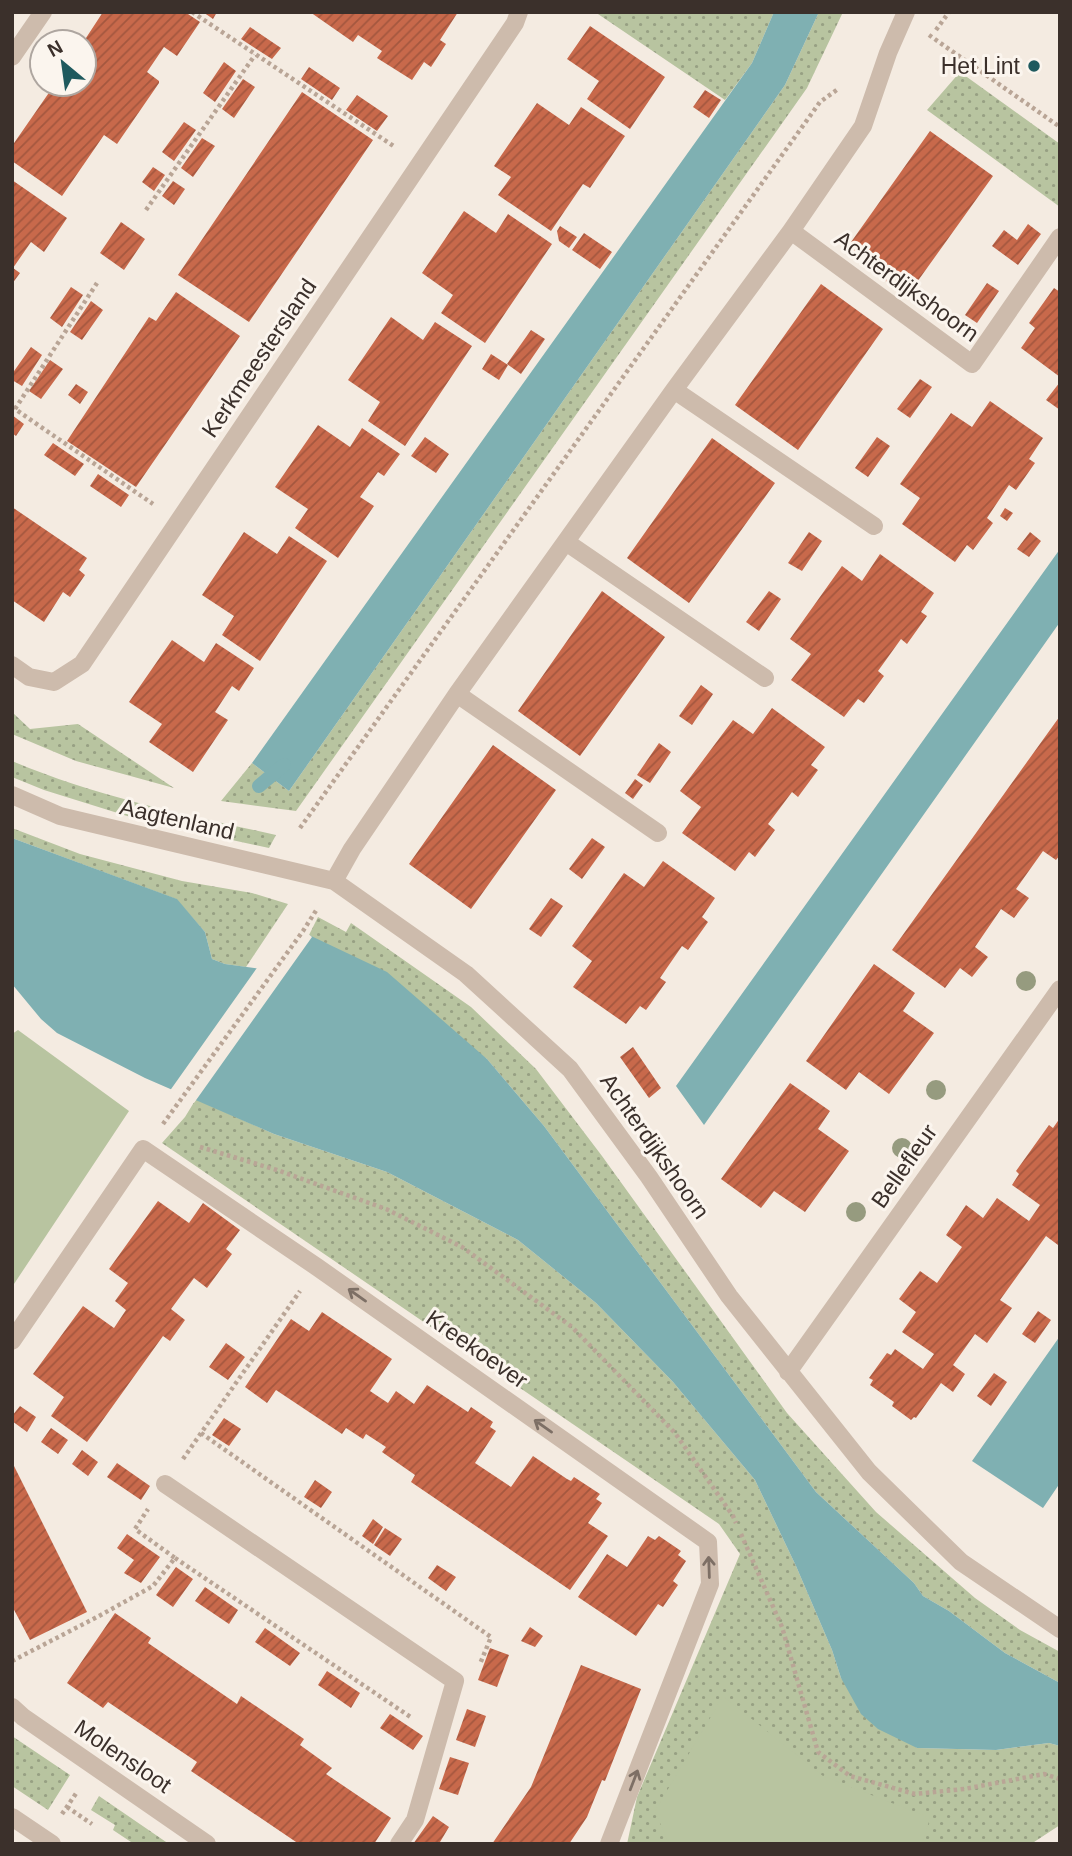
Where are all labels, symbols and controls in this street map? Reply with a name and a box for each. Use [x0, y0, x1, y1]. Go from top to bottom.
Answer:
north arrow [28, 28, 98, 98]
text: N [44, 36, 66, 61]
place label: Het Lint [941, 53, 1021, 79]
marker: Het Lint [1026, 58, 1042, 74]
street label: Achterdijkshoorn [830, 225, 984, 347]
street label: Kerkmeestersland [196, 274, 322, 442]
street label: Aagtenland [117, 793, 237, 845]
street label: Achterdijkshoorn [595, 1068, 715, 1224]
street label: Bellefleur [866, 1119, 942, 1213]
one-way arrow [348, 1288, 367, 1302]
street label: Kreekoever [421, 1305, 533, 1394]
one-way arrow [534, 1418, 553, 1433]
one-way arrow [703, 1556, 716, 1579]
street label: Molensloot [70, 1714, 177, 1798]
one-way arrow [628, 1770, 641, 1792]

